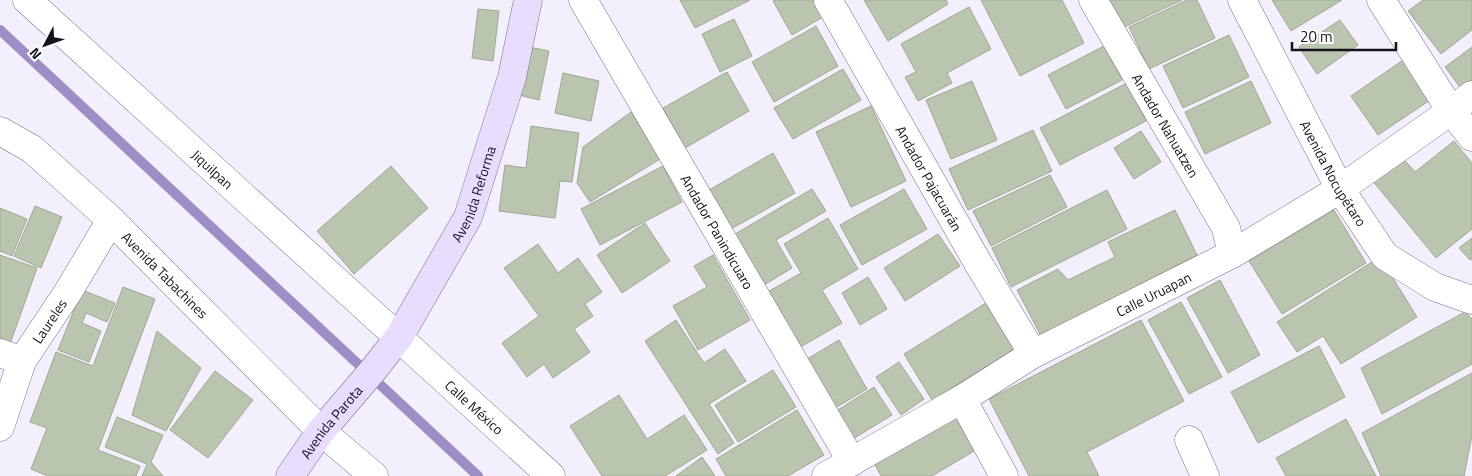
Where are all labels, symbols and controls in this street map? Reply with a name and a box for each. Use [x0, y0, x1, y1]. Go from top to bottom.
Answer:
north arrow [20, 20, 70, 70]
scale bar [1292, 20, 1396, 52]
text: 20 m [1300, 25, 1333, 48]
text: N [24, 43, 46, 64]
street label: Andador Nahuatzen [1127, 69, 1205, 181]
street label: Avenida Nocupétaro [1296, 116, 1372, 230]
street label: Andador Pajacuarán [891, 121, 968, 235]
street label: Avenida Reforma [446, 143, 500, 245]
street label: Jiquilpan [187, 144, 238, 193]
street label: Andador Panindicuaro [676, 170, 760, 293]
street label: Avenida Tabachines [117, 226, 213, 323]
street label: Calle Uruapan [1112, 266, 1194, 321]
street label: Laureles [26, 294, 71, 347]
street label: Calle México [441, 375, 509, 439]
street label: Avenida Parota [295, 380, 367, 463]

